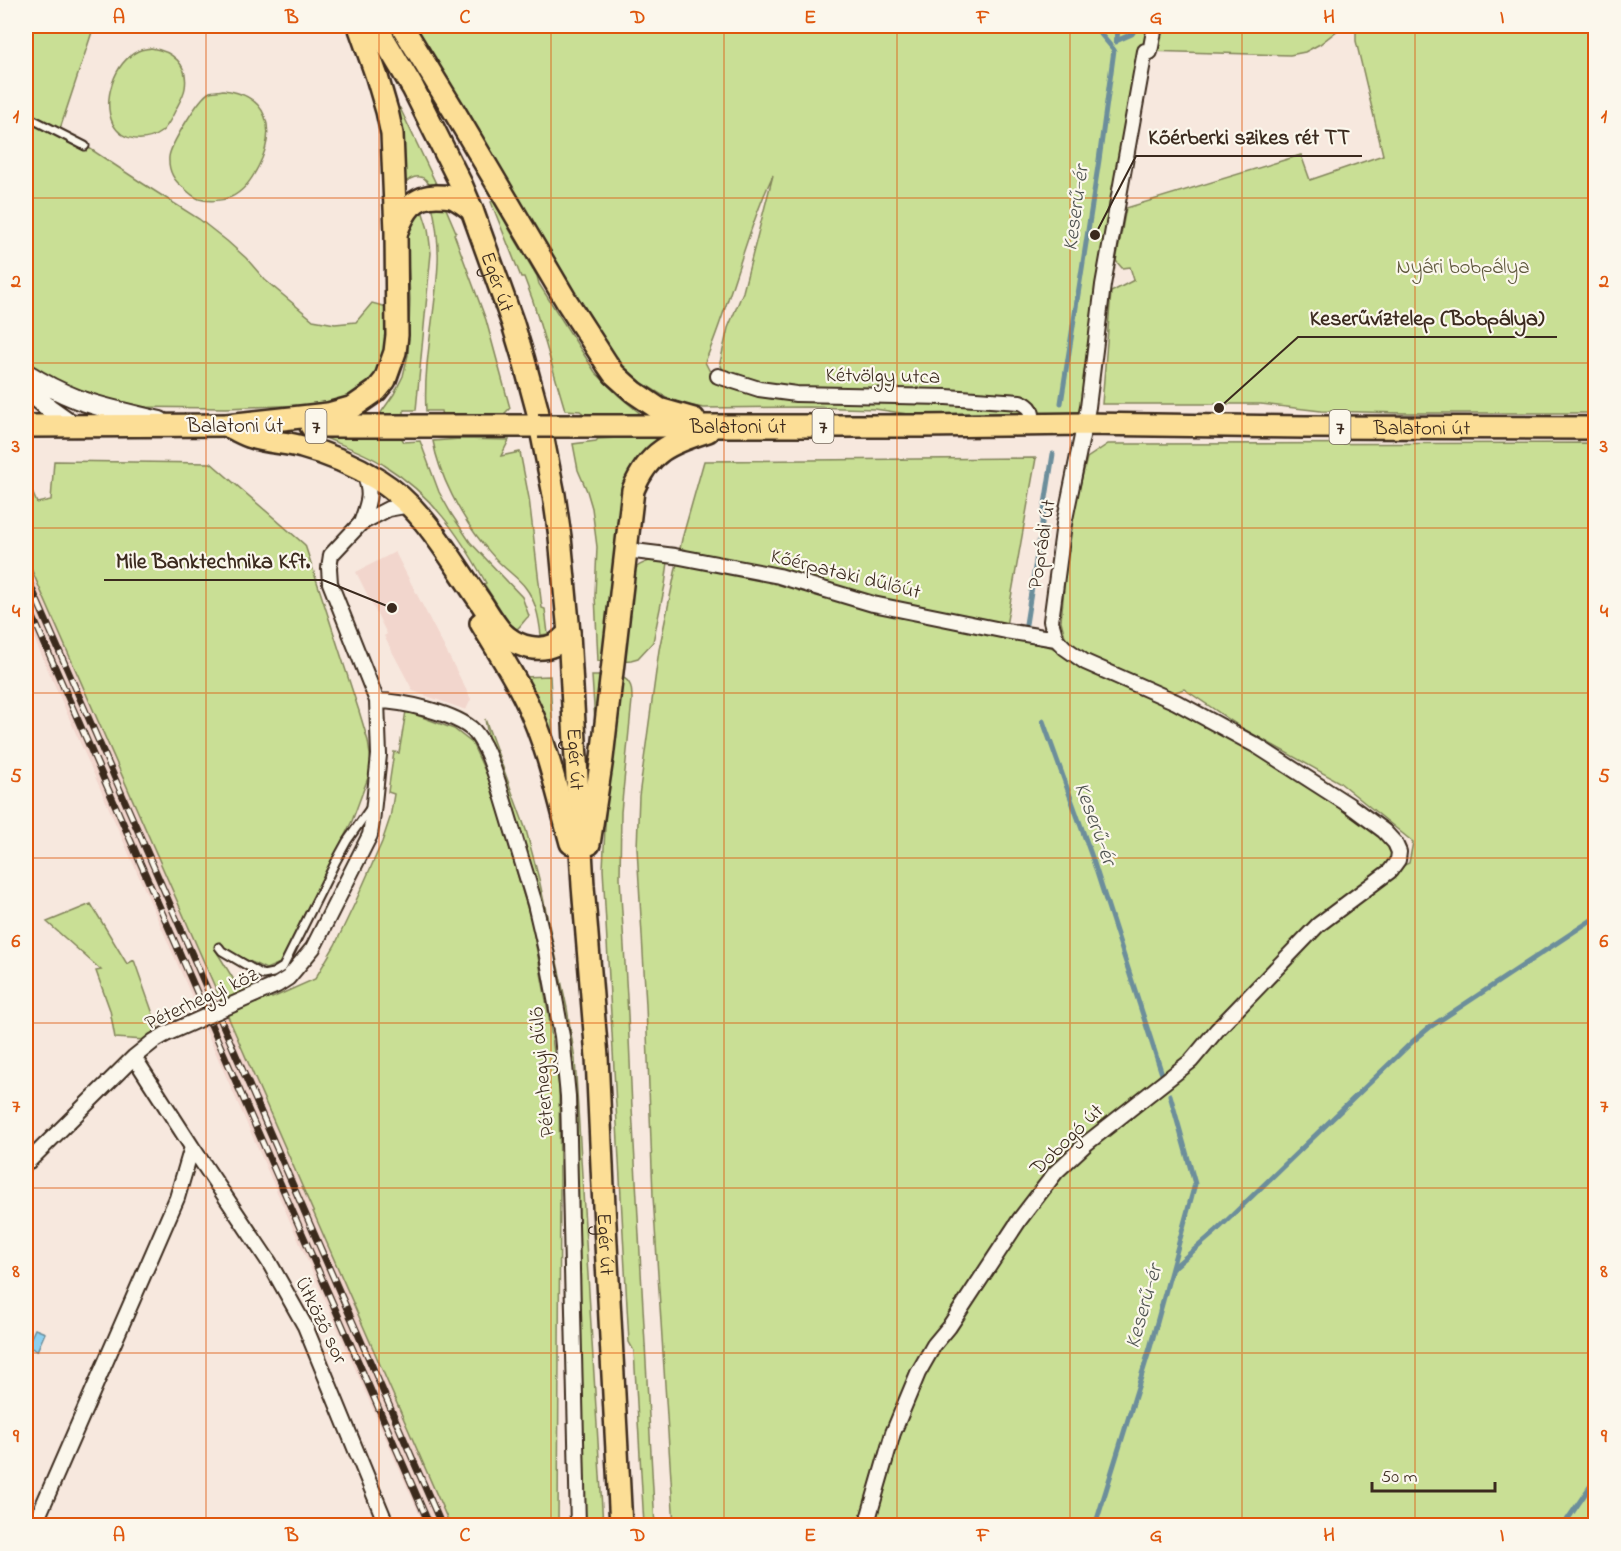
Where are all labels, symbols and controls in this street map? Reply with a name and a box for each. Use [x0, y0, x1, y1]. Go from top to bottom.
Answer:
text: A [113, 4, 125, 33]
text: B [284, 4, 299, 33]
text: C [460, 4, 471, 33]
text: D [630, 4, 645, 33]
text: E [804, 4, 816, 33]
text: F [976, 4, 990, 33]
text: G [1150, 4, 1163, 33]
text: H [1323, 4, 1335, 33]
text: I [1500, 4, 1505, 33]
text: 1 [13, 103, 20, 132]
text: 1 [1601, 103, 1608, 132]
callout: Kőérberki szikes rét TT [1136, 116, 1362, 156]
text: Kőérberki szikes rét TT [1148, 123, 1350, 155]
water label: Keserű-ér [1055, 161, 1099, 253]
street label: Egér út [471, 248, 521, 317]
park label: Nyári bobpálya [1396, 253, 1530, 285]
text: 2 [10, 268, 21, 297]
text: 2 [1598, 268, 1609, 297]
callout: Keserűvíztelep (Bobpálya) [1298, 297, 1557, 337]
text: Keserűvíztelep (Bobpálya) [1310, 304, 1545, 337]
street label: Kétvölgy utca [825, 361, 941, 395]
road number: 7 [306, 409, 326, 443]
road number: 7 [812, 409, 834, 443]
road number: 7 [1330, 410, 1350, 444]
street label: Balatoni út [186, 412, 283, 442]
street label: Balatoni út [689, 413, 786, 443]
street label: Balatoni út [1373, 414, 1470, 445]
text: 3 [11, 433, 20, 462]
text: 3 [1599, 433, 1608, 462]
street label: Poprádi út [1021, 497, 1065, 591]
callout: Mile Banktechnika Kft. [104, 540, 323, 580]
street label: Kőérpataki dűlőút [767, 542, 924, 608]
text: Mile Banktechnika Kft. [116, 547, 311, 579]
text: 4 [12, 598, 21, 627]
text: 4 [1600, 598, 1609, 627]
street label: Egér út [556, 727, 591, 791]
text: 5 [10, 763, 22, 792]
text: 5 [1598, 763, 1610, 792]
water label: Keserű-ér [1064, 778, 1125, 873]
text: 6 [12, 928, 21, 957]
text: 6 [1600, 928, 1609, 957]
street label: Péterhegyi köz [140, 960, 264, 1041]
street label: Péterhegyi dűlő [522, 1005, 566, 1138]
text: 7 [12, 1093, 21, 1122]
text: 7 [1600, 1093, 1609, 1122]
street label: Dobogó út [1023, 1098, 1112, 1185]
street label: Egér út [586, 1212, 621, 1276]
text: 8 [11, 1258, 20, 1287]
water label: Keserű-ér [1118, 1258, 1173, 1353]
text: 8 [1599, 1258, 1608, 1287]
street label: Ütköző sor [286, 1272, 354, 1370]
text: 9 [12, 1423, 20, 1452]
text: 9 [1600, 1423, 1608, 1452]
scale bar [1372, 1455, 1495, 1493]
text: 50 m [1381, 1465, 1418, 1491]
text: A [113, 1522, 125, 1551]
text: B [284, 1522, 299, 1551]
text: C [460, 1522, 471, 1551]
text: D [630, 1522, 645, 1551]
text: E [804, 1522, 816, 1551]
text: F [976, 1522, 990, 1551]
text: G [1150, 1522, 1163, 1551]
text: H [1323, 1522, 1335, 1551]
text: I [1500, 1522, 1505, 1551]

